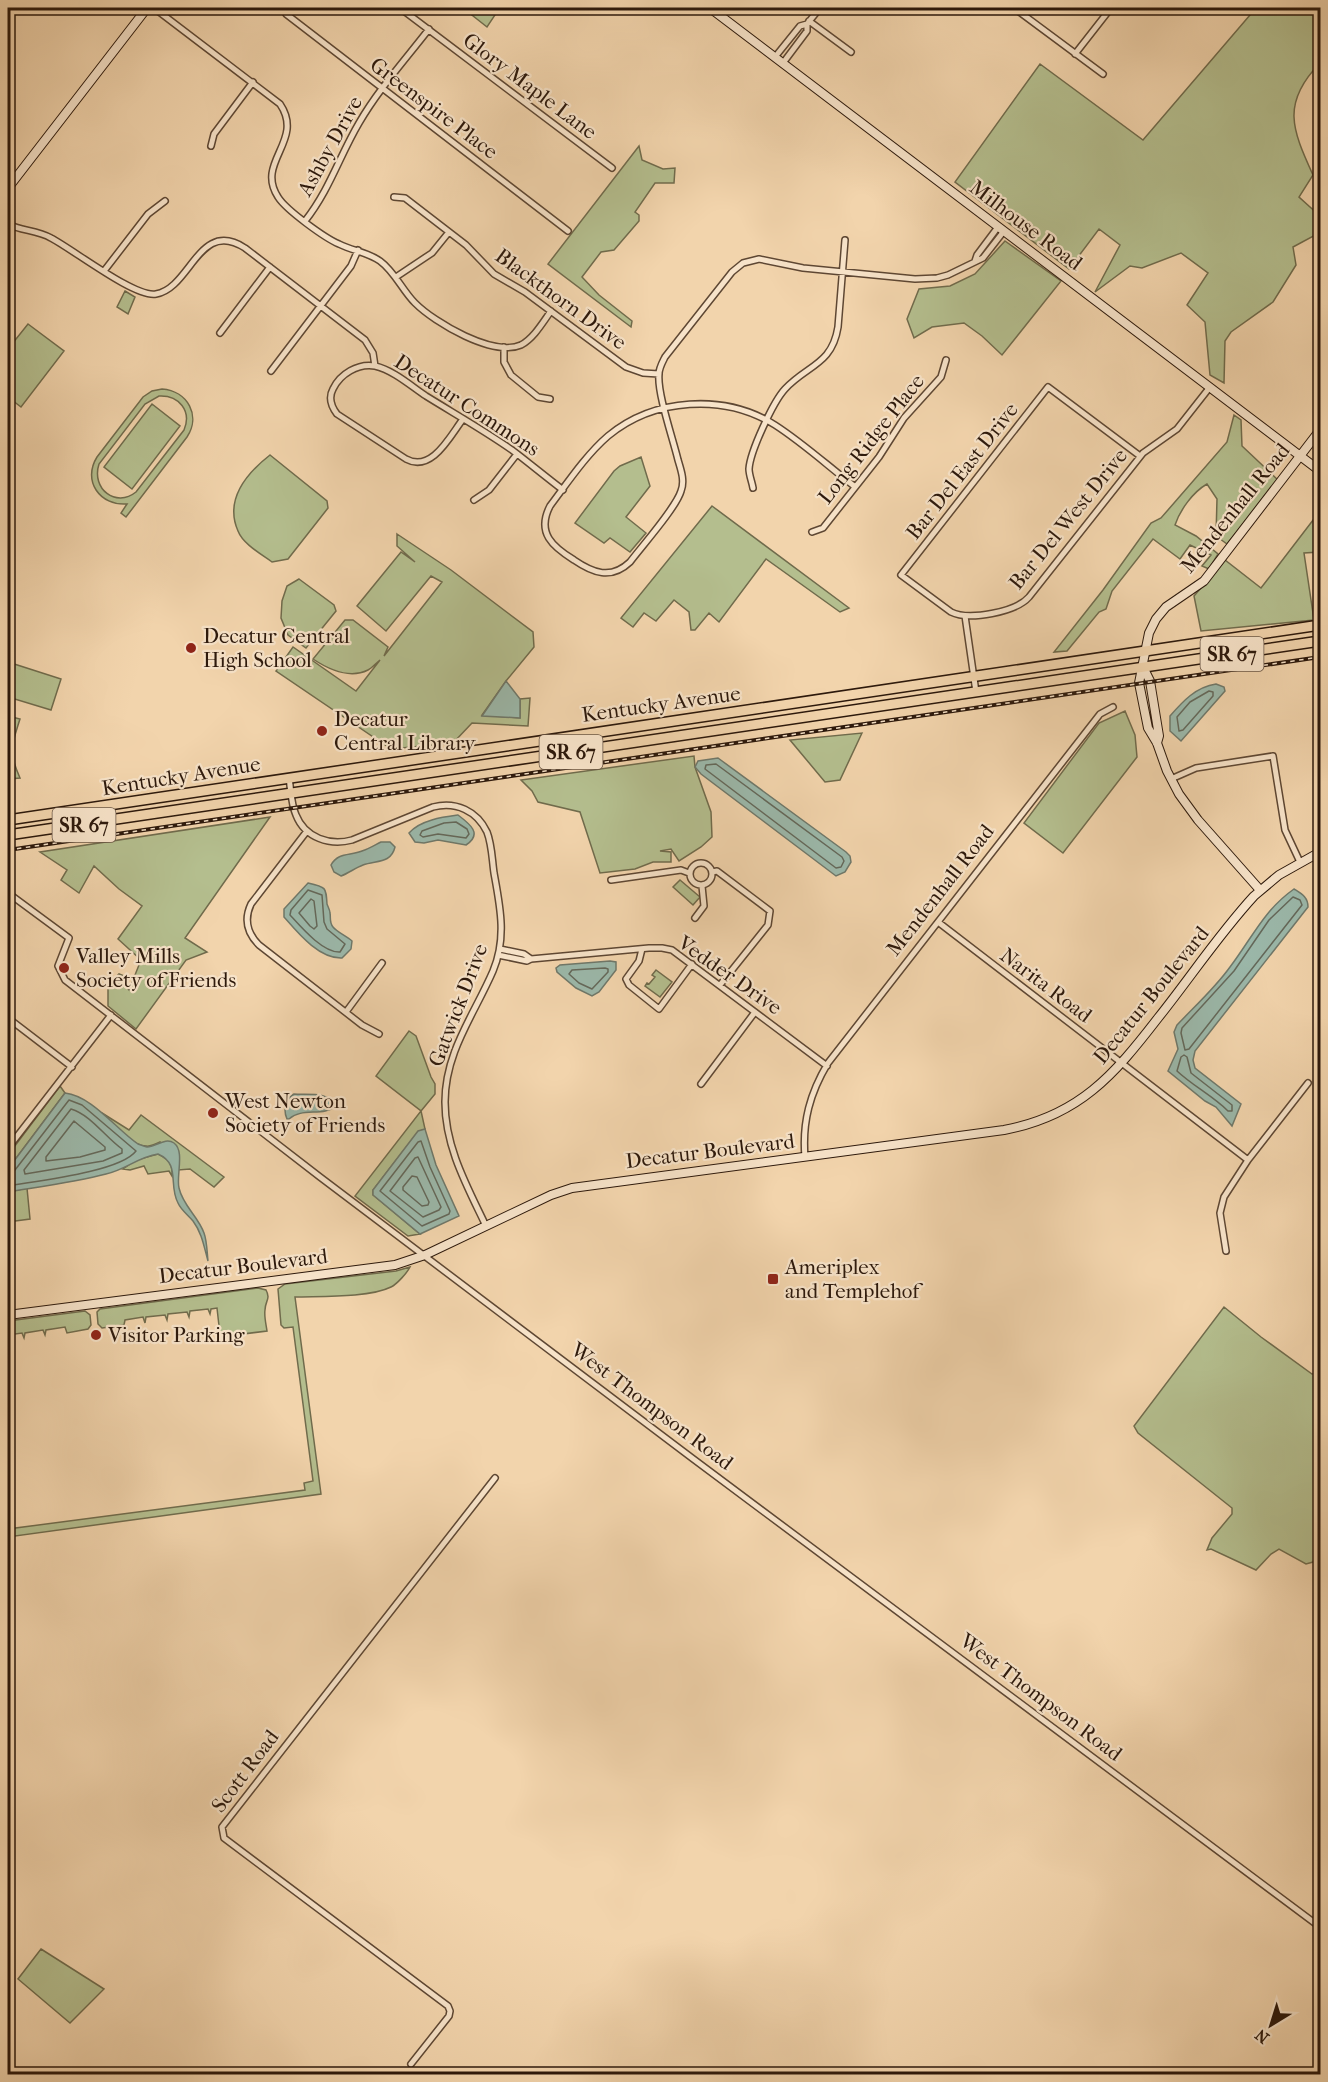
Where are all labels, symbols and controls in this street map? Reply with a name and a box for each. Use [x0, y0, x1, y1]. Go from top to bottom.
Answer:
street label: Glory Maple Lane [458, 28, 602, 144]
street label: Greenspire Place [366, 52, 502, 164]
street label: Ashby Drive [292, 92, 367, 201]
street label: Milhouse Road [965, 175, 1087, 275]
street label: Blackthorn Drive [491, 243, 631, 355]
street label: Decatur Commons [390, 349, 544, 461]
street label: Long Ridge Place [813, 369, 929, 509]
street label: Bar Del East Drive [901, 398, 1023, 544]
street label: Mendenhall Road [1175, 438, 1295, 578]
street label: Bar Del West Drive [1004, 444, 1132, 594]
place label: Decatur Central High School [203, 624, 350, 672]
road number: SR 67 [1200, 637, 1264, 671]
marker: Decatur Central High School [184, 641, 198, 655]
street label: Kentucky Avenue [580, 681, 742, 727]
place label: Decatur Central Library [334, 707, 476, 755]
marker: Decatur Central Library [315, 724, 329, 738]
road number: SR 67 [540, 735, 602, 769]
street label: Kentucky Avenue [100, 752, 262, 800]
road number: SR 67 [52, 808, 116, 842]
street label: Mendenhall Road [881, 819, 999, 960]
street label: Decatur Boulevard [1088, 921, 1214, 1069]
street label: Vedder Drive [673, 930, 786, 1019]
street label: Gatwick Drive [424, 940, 492, 1070]
street label: Narita Road [995, 943, 1097, 1028]
place label: Valley Mills Society of Friends [75, 944, 236, 992]
marker: Valley Mills Society of Friends [57, 961, 71, 975]
place label: West Newton Society of Friends [224, 1089, 385, 1137]
marker: West Newton Society of Friends [206, 1106, 220, 1120]
street label: Decatur Boulevard [624, 1129, 796, 1173]
street label: Decatur Boulevard [157, 1244, 329, 1288]
place label: Ameriplex and Templehof [784, 1255, 923, 1303]
marker: Ameriplex and Templehof [766, 1272, 780, 1286]
place label: Visitor Parking [107, 1323, 245, 1347]
marker: Visitor Parking [89, 1328, 103, 1342]
street label: West Thompson Road [565, 1337, 738, 1475]
street label: West Thompson Road [954, 1628, 1127, 1766]
street label: Scott Road [206, 1725, 284, 1817]
north arrow [1241, 1995, 1301, 2055]
text: N [1251, 2025, 1273, 2048]

